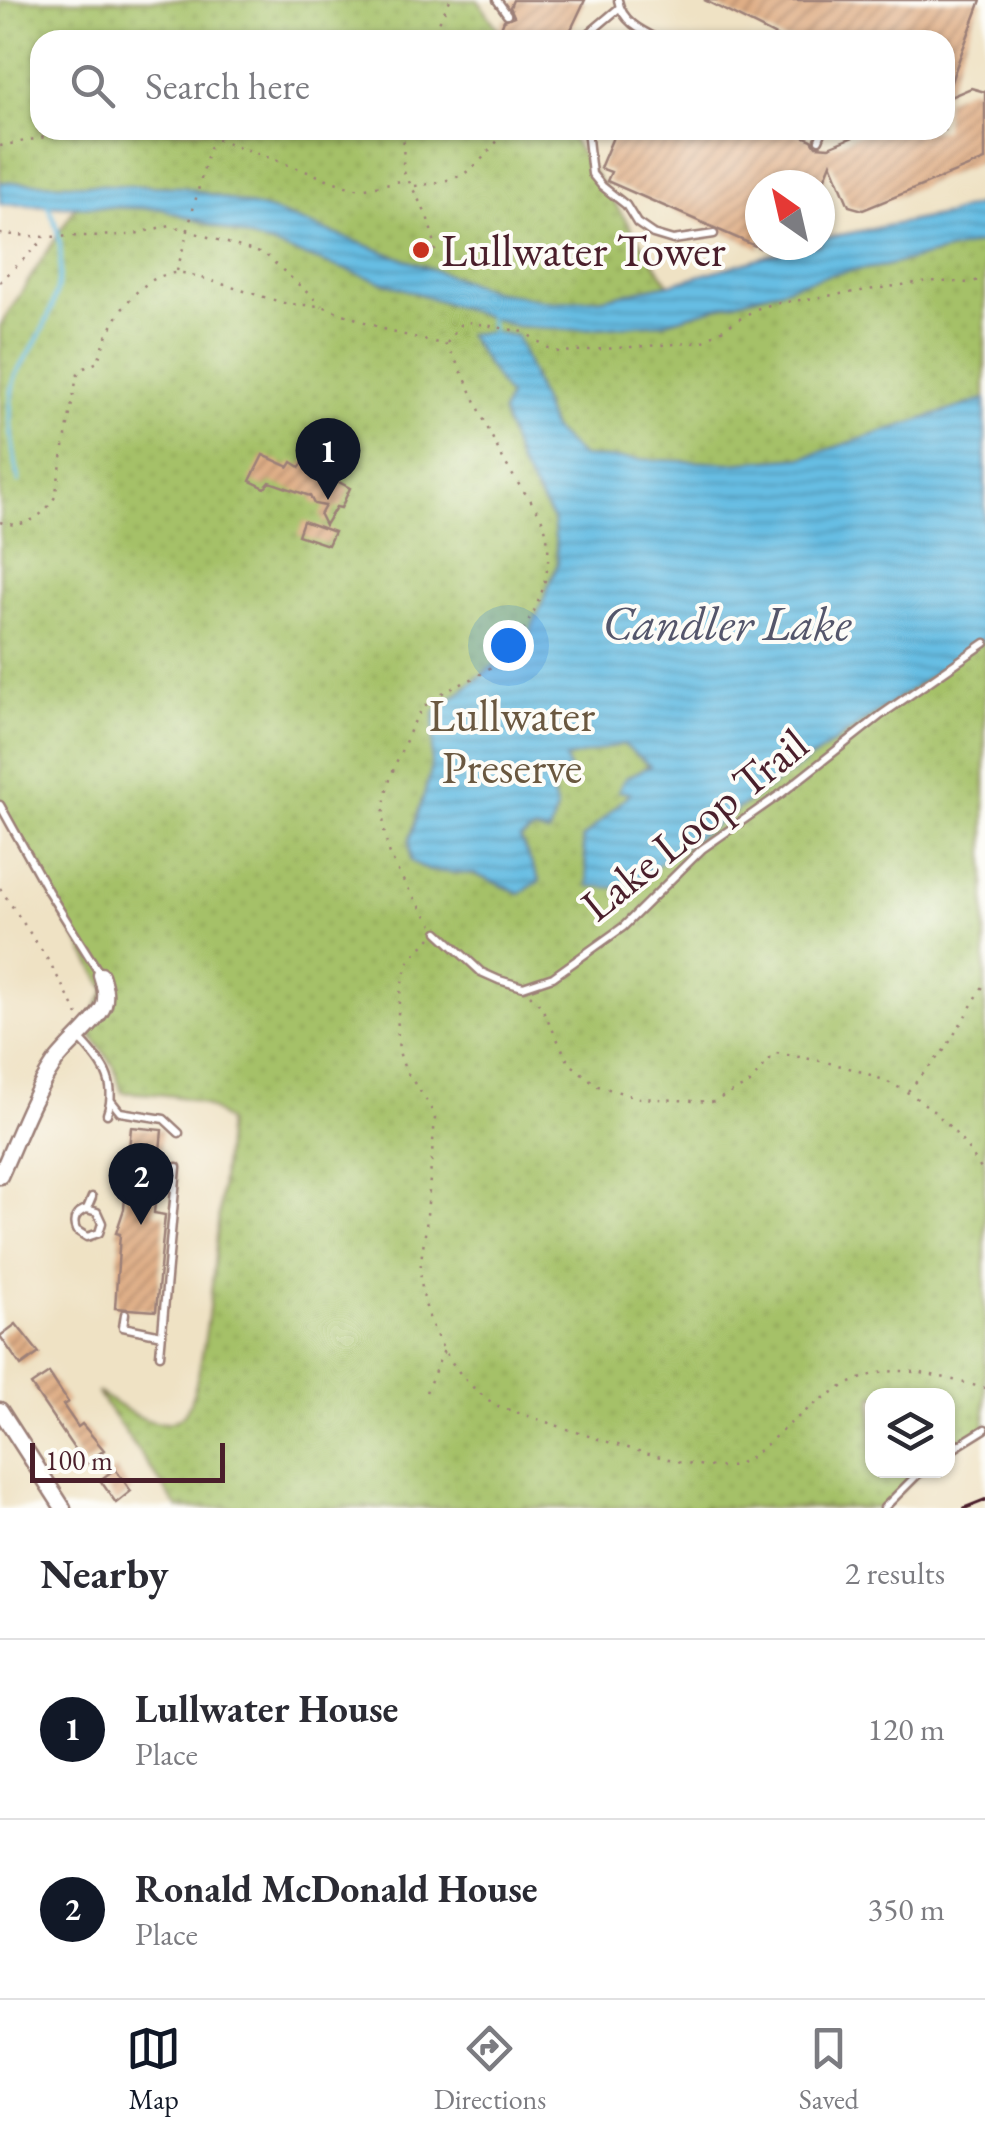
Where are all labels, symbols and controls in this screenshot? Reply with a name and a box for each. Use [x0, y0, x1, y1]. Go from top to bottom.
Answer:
search box [30, 30, 955, 140]
icon: search [65, 58, 120, 113]
text: Search here [145, 61, 310, 110]
north arrow [745, 170, 835, 260]
place label: Lullwater Tower [441, 221, 726, 279]
marker: Lullwater Tower [410, 239, 432, 261]
pin: 1 [296, 418, 360, 500]
water label: Candler Lake [603, 592, 852, 654]
your location [483, 620, 534, 671]
park label: Lullwater Preserve [429, 686, 595, 796]
street label: Lake Loop Trail [569, 715, 819, 933]
pin: 2 [108, 1142, 174, 1225]
map controls [865, 1388, 955, 1478]
button: layers [865, 1388, 955, 1478]
scale bar [30, 1438, 225, 1482]
text: 100 m [45, 1442, 113, 1478]
text: Nearby [40, 1546, 169, 1601]
text: 2 results [845, 1552, 945, 1594]
text: Lullwater House [135, 1684, 398, 1733]
text: 1 [64, 1708, 81, 1750]
text: 120 m [868, 1708, 945, 1750]
text: Place [135, 1733, 198, 1775]
text: Ronald McDonald House [135, 1864, 538, 1913]
text: 2 [64, 1888, 81, 1930]
text: 350 m [868, 1888, 945, 1930]
text: Place [135, 1913, 198, 1955]
tab: Map [126, 2021, 181, 2117]
tab: Directions [434, 2021, 546, 2117]
tab: Saved [799, 2021, 859, 2117]

